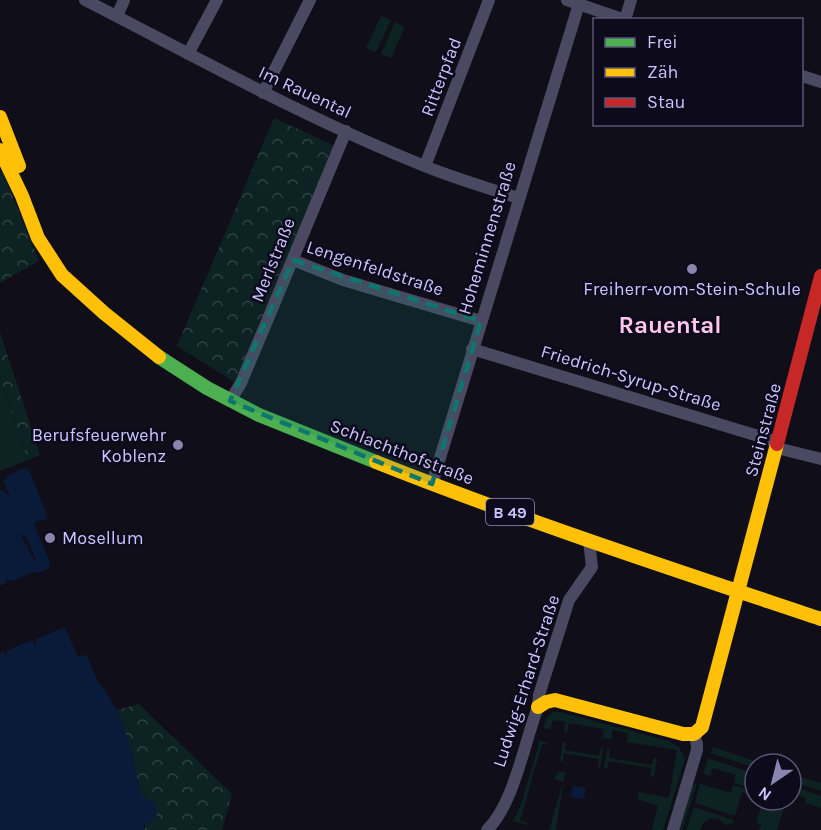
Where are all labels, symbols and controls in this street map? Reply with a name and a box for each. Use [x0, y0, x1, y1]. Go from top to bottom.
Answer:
legend [593, 18, 803, 126]
text: Frei [647, 31, 678, 53]
street label: Ritterpfad [416, 34, 466, 120]
street label: Im Rauental [255, 61, 355, 123]
text: Zäh [647, 61, 678, 83]
text: Stau [647, 91, 685, 113]
street label: Hoheminnenstraße [453, 159, 521, 317]
street label: Merlstraße [246, 215, 300, 305]
street label: Lengenfeldstraße [304, 235, 446, 301]
marker: Freiherr-vom-Stein-Schule [685, 262, 699, 276]
place label: Freiherr-vom-Stein-Schule [583, 278, 801, 300]
district label: Rauental [618, 311, 722, 339]
street label: Friedrich-Syrup-Straße [538, 340, 724, 416]
street label: Steinstraße [740, 381, 786, 479]
street label: Schlachthofstraße [327, 414, 477, 490]
place label: Berufsfeuerwehr Koblenz [32, 424, 166, 467]
marker: Berufsfeuerwehr Koblenz [171, 438, 185, 452]
road number: B 49 [486, 499, 534, 525]
place label: Mosellum [62, 527, 144, 549]
marker: Mosellum [43, 531, 57, 545]
street label: Ludwig-Erhard-Straße [488, 592, 564, 770]
north arrow [743, 752, 803, 812]
text: N [755, 783, 775, 805]

